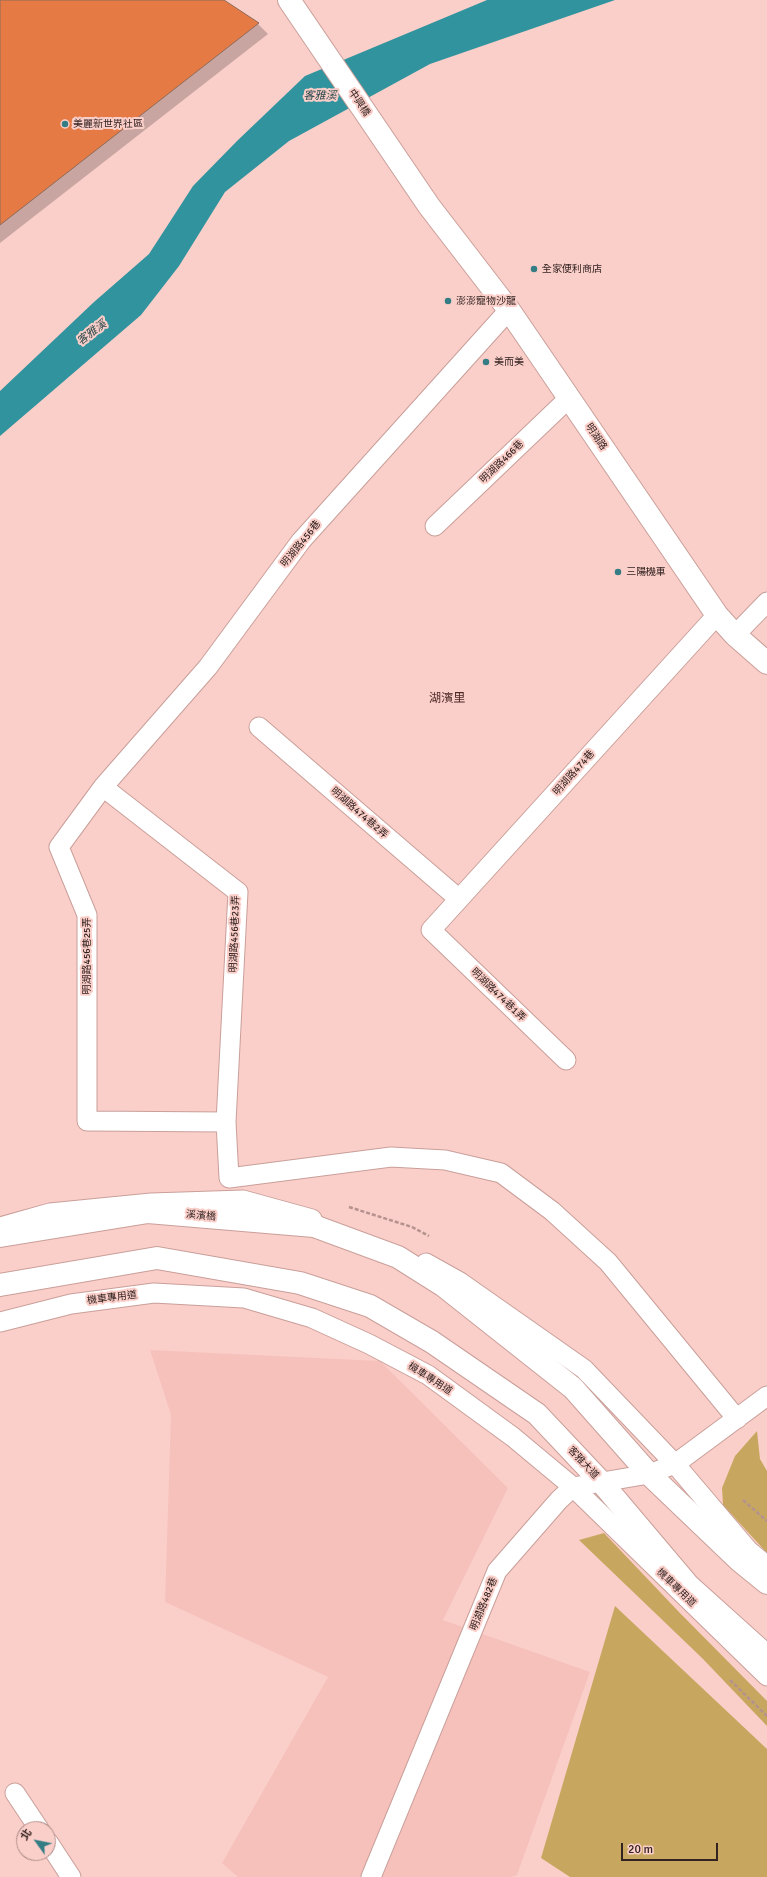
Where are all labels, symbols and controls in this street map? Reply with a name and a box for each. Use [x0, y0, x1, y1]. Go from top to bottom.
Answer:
street label: 中興橋 [346, 87, 372, 119]
water label: 客雅溪 [304, 89, 336, 103]
place label: 美麗新世界社區 [73, 118, 143, 130]
marker: 美麗新世界社區 [60, 119, 70, 129]
place label: 全家便利商店 [542, 263, 602, 275]
marker: 全家便利商店 [529, 264, 539, 274]
place label: 澎澎寵物沙龍 [456, 295, 516, 307]
marker: 澎澎寵物沙龍 [443, 296, 453, 306]
water label: 客雅溪 [75, 318, 109, 348]
place label: 美而美 [494, 356, 524, 368]
marker: 美而美 [481, 357, 491, 367]
street label: 明湖路 [583, 421, 609, 453]
street label: 明湖路466巷 [478, 438, 526, 486]
street label: 明湖路456巷 [279, 518, 323, 570]
place label: 三陽機車 [626, 566, 666, 578]
marker: 三陽機車 [613, 567, 623, 577]
district label: 湖濱里 [429, 692, 465, 706]
street label: 明湖路474巷 [551, 748, 597, 798]
street label: 明湖路474巷2弄 [328, 785, 390, 841]
street label: 明湖路456巷23弄 [228, 895, 242, 973]
street label: 明湖路456巷25弄 [81, 918, 93, 994]
street label: 明湖路474巷1弄 [468, 966, 528, 1024]
street label: 溪濱橋 [186, 1209, 216, 1223]
street label: 機車專用道 [86, 1289, 138, 1307]
street label: 機車專用道 [406, 1360, 454, 1398]
street label: 客雅大道 [565, 1444, 601, 1482]
street label: 機車專用道 [654, 1566, 698, 1610]
street label: 明湖路482巷 [468, 1576, 500, 1632]
north arrow [16, 1821, 56, 1861]
text: 北 [18, 1827, 35, 1843]
scale bar [623, 1835, 720, 1861]
text: 20 m [628, 1842, 653, 1857]

